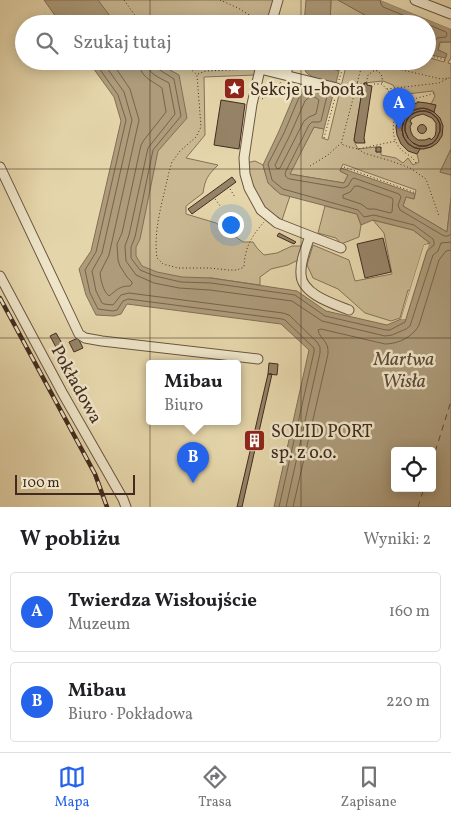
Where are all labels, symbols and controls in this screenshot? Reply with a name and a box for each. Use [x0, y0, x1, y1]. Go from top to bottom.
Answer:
search box [15, 15, 436, 70]
icon: search [33, 29, 61, 57]
text: Szukaj tutaj [73, 30, 172, 56]
place icon: Sekcje u-boota [222, 77, 246, 101]
place label: Sekcje u-boota [250, 78, 365, 103]
pin: A [383, 88, 415, 129]
your location [218, 212, 244, 238]
street label: Pokładowa [44, 341, 108, 428]
water label: Martwa Wisła [373, 347, 434, 395]
popup [146, 360, 241, 425]
text: Mibau [164, 369, 223, 395]
text: Biuro [164, 395, 203, 417]
place label: SOLID PORT sp. z o.o. [271, 420, 373, 466]
building icon: SOLID PORT sp. z o.o. [243, 429, 267, 453]
pin: B [177, 442, 209, 483]
map controls [391, 447, 436, 492]
button: locate [391, 447, 436, 492]
scale bar [15, 472, 135, 495]
text: 100 m [22, 474, 60, 493]
text: W pobliżu [20, 525, 120, 554]
text: Wyniki: 2 [363, 529, 431, 551]
text: Twierdza Wisłoujście [68, 588, 257, 614]
text: A [31, 601, 43, 623]
text: 160 m [389, 601, 430, 623]
text: Muzeum [68, 614, 130, 636]
text: Mibau [68, 678, 126, 704]
text: B [32, 691, 42, 713]
text: 220 m [386, 691, 430, 713]
text: Biuro · Pokładowa [68, 704, 193, 726]
tab: Mapa [54, 763, 89, 812]
tab: Trasa [198, 763, 232, 812]
tab: Zapisane [341, 763, 397, 812]

